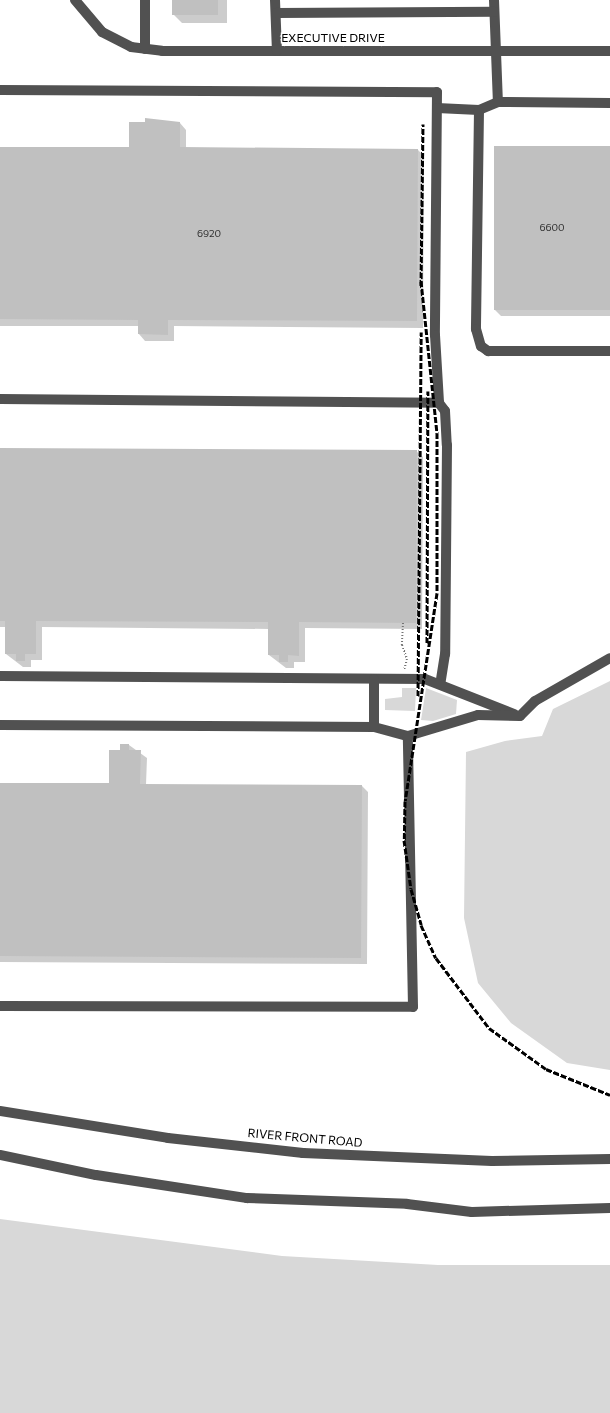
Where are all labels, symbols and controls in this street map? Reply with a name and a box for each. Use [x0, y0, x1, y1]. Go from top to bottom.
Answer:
street label: EXECUTIVE DRIVE [281, 31, 385, 45]
house number: 6600 [539, 222, 565, 234]
house number: 6920 [197, 228, 221, 240]
street label: RIVER FRONT ROAD [247, 1126, 363, 1150]

